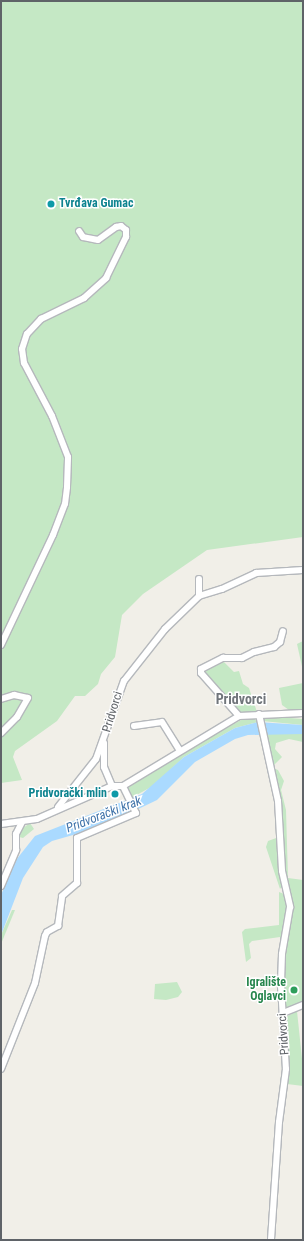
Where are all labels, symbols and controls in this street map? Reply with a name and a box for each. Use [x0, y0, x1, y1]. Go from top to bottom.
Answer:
place label: Tvrđava Gumac [59, 197, 133, 211]
marker: Tvrđava Gumac [46, 199, 56, 209]
street label: Pridvorci [100, 690, 126, 734]
district label: Pridvorci [216, 691, 266, 707]
place label: Pridvorački mlin [29, 787, 107, 801]
marker: Pridvorački mlin [110, 789, 120, 799]
water label: Pridvorački krak [64, 793, 144, 837]
place label: Igralište Oglavci [246, 976, 286, 1004]
marker: Igralište Oglavci [289, 985, 299, 995]
street label: Pridvorci [275, 1013, 293, 1055]

